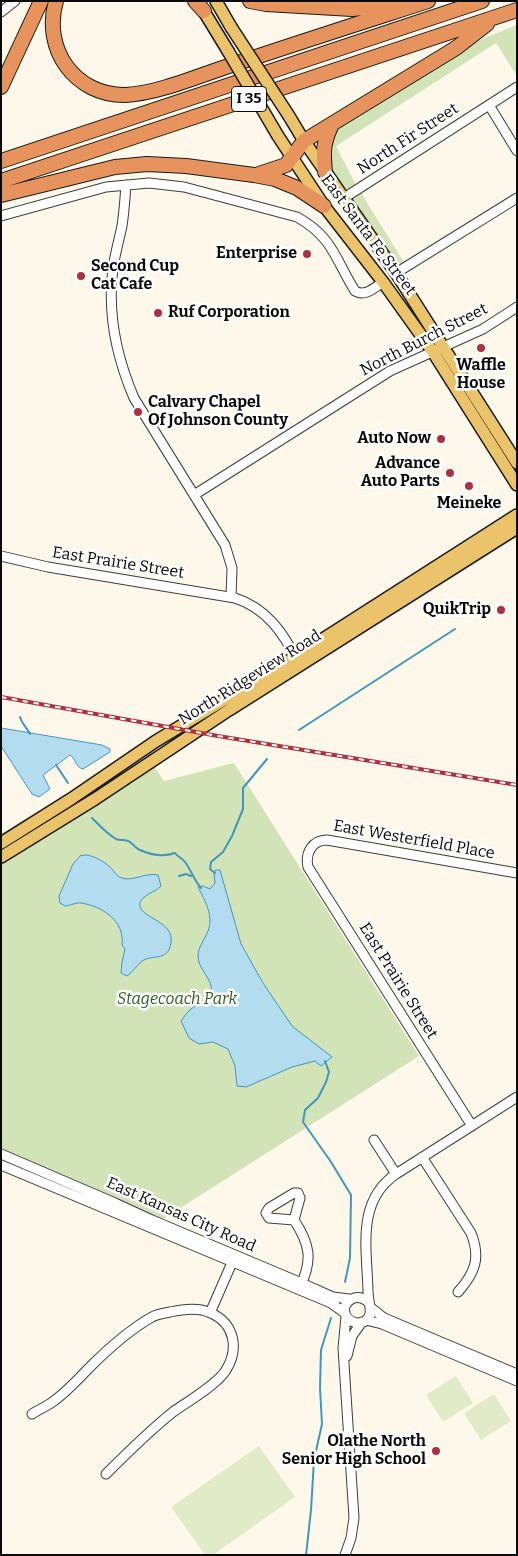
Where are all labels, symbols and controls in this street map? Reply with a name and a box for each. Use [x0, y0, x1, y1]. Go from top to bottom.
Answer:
road number: I 35 [232, 86, 266, 112]
street label: North Fir Street [354, 99, 462, 179]
street label: East Santa Fe Street [316, 171, 420, 299]
place label: Enterprise [216, 244, 297, 264]
marker: Enterprise [301, 248, 313, 260]
place label: Second Cup Cat Cafe [91, 257, 179, 295]
marker: Second Cup Cat Cafe [75, 270, 87, 282]
street label: North Burch Street [357, 300, 491, 380]
place label: Ruf Corporation [168, 303, 290, 323]
marker: Ruf Corporation [152, 307, 164, 319]
marker: Waffle House [475, 342, 487, 354]
place label: Waffle House [456, 356, 506, 394]
place label: Calvary Chapel Of Johnson County [148, 393, 288, 431]
marker: Calvary Chapel Of Johnson County [132, 406, 144, 418]
place label: Auto Now [357, 429, 431, 449]
marker: Auto Now [435, 433, 447, 445]
place label: Advance Auto Parts [361, 454, 440, 492]
marker: Advance Auto Parts [444, 467, 456, 479]
marker: Meineke [463, 480, 475, 492]
place label: Meineke [437, 494, 501, 514]
street label: East Prairie Street [51, 543, 185, 583]
place label: QuikTrip [423, 600, 491, 620]
marker: QuikTrip [495, 604, 507, 616]
street label: North Ridgeview Road [175, 626, 325, 730]
street label: East Westerfield Place [332, 816, 496, 864]
street label: East Prairie Street [355, 919, 441, 1043]
park label: Stagecoach Park [117, 990, 237, 1010]
street label: East Kansas City Road [103, 1173, 259, 1257]
place label: Olathe North Senior High School [282, 1432, 426, 1470]
marker: Olathe North Senior High School [430, 1445, 442, 1457]

